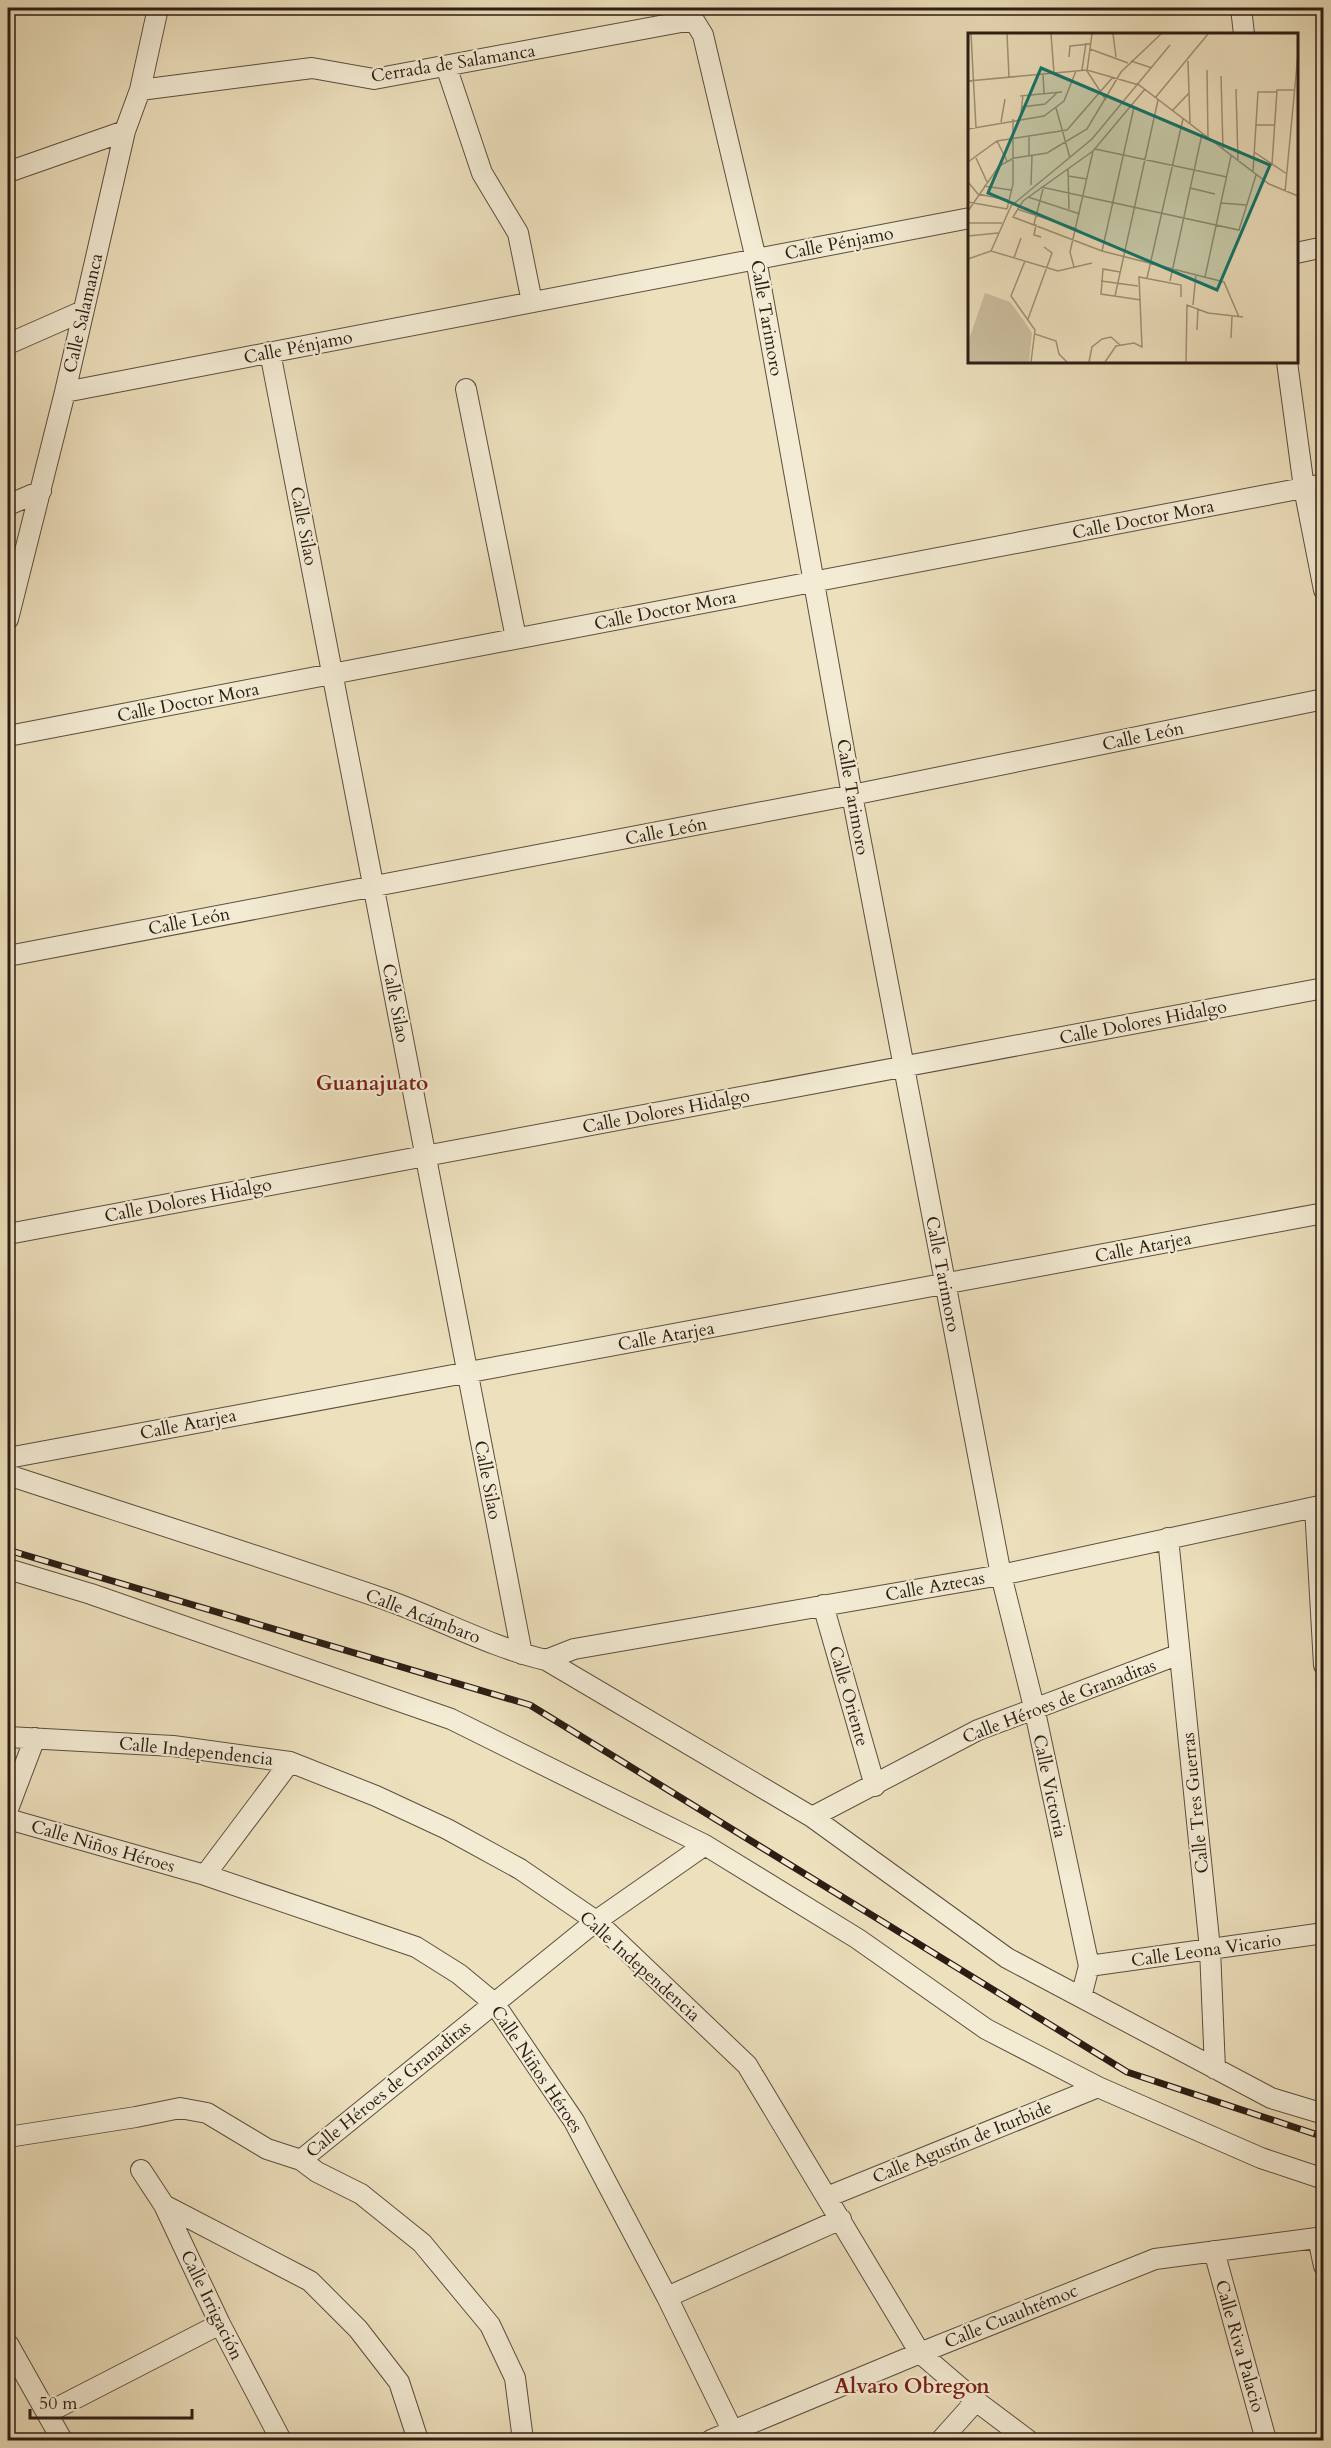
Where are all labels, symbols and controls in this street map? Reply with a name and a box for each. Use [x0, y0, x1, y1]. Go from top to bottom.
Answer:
inset map [968, 33, 1298, 363]
street label: Cerrada de Salamanca [369, 38, 537, 89]
street label: Calle Pénjamo [782, 221, 896, 266]
street label: Calle Salamanca [58, 251, 109, 375]
street label: Calle Tarimoro [744, 258, 789, 378]
street label: Calle Pénjamo [241, 325, 355, 370]
street label: Calle Silao [284, 485, 323, 568]
street label: Calle Doctor Mora [1070, 493, 1216, 546]
street label: Calle Doctor Mora [592, 584, 738, 637]
street label: Calle Doctor Mora [115, 676, 261, 729]
street label: Calle León [1100, 716, 1187, 757]
street label: Calle Tarimoro [830, 737, 875, 857]
street label: Calle León [623, 811, 710, 852]
street label: Calle León [146, 901, 233, 942]
street label: Calle Silao [376, 962, 415, 1045]
street label: Calle Dolores Hidalgo [1057, 994, 1229, 1051]
district label: Guanajuato [316, 1069, 428, 1098]
street label: Calle Dolores Hidalgo [580, 1083, 752, 1140]
street label: Calle Dolores Hidalgo [102, 1172, 274, 1229]
street label: Calle Tarimoro [919, 1214, 966, 1334]
street label: Calle Atarjea [1093, 1226, 1194, 1269]
street label: Calle Atarjea [616, 1316, 717, 1357]
street label: Calle Atarjea [138, 1403, 239, 1446]
street label: Calle Silao [468, 1439, 507, 1522]
street label: Calle Aztecas [883, 1565, 987, 1608]
street label: Calle Acámbaro [362, 1583, 484, 1650]
street label: Calle Oriente [822, 1643, 875, 1749]
street label: Calle Héroes de Granaditas [959, 1653, 1160, 1750]
street label: Calle Independencia [118, 1731, 274, 1772]
street label: Calle Tres Guerras [1176, 1731, 1215, 1875]
street label: Calle Victoria [1026, 1732, 1073, 1840]
street label: Calle Niños Héroes [28, 1814, 178, 1879]
street label: Calle Independencia [574, 1905, 706, 2028]
street label: Calle Leona Vicario [1130, 1928, 1283, 1973]
street label: Calle Niños Héroes [485, 2001, 589, 2138]
street label: Calle Héroes de Granaditas [301, 2015, 476, 2164]
street label: Calle Agustín de Iturbide [869, 2095, 1056, 2190]
street label: Calle Irrigación [174, 2246, 249, 2365]
street label: Calle Riva Palacio [1209, 2277, 1270, 2416]
street label: Calle Cuauhtémoc [941, 2278, 1082, 2355]
district label: Alvaro Obregon [834, 2372, 990, 2401]
scale bar [30, 2382, 192, 2420]
text: 50 m [39, 2391, 78, 2416]

